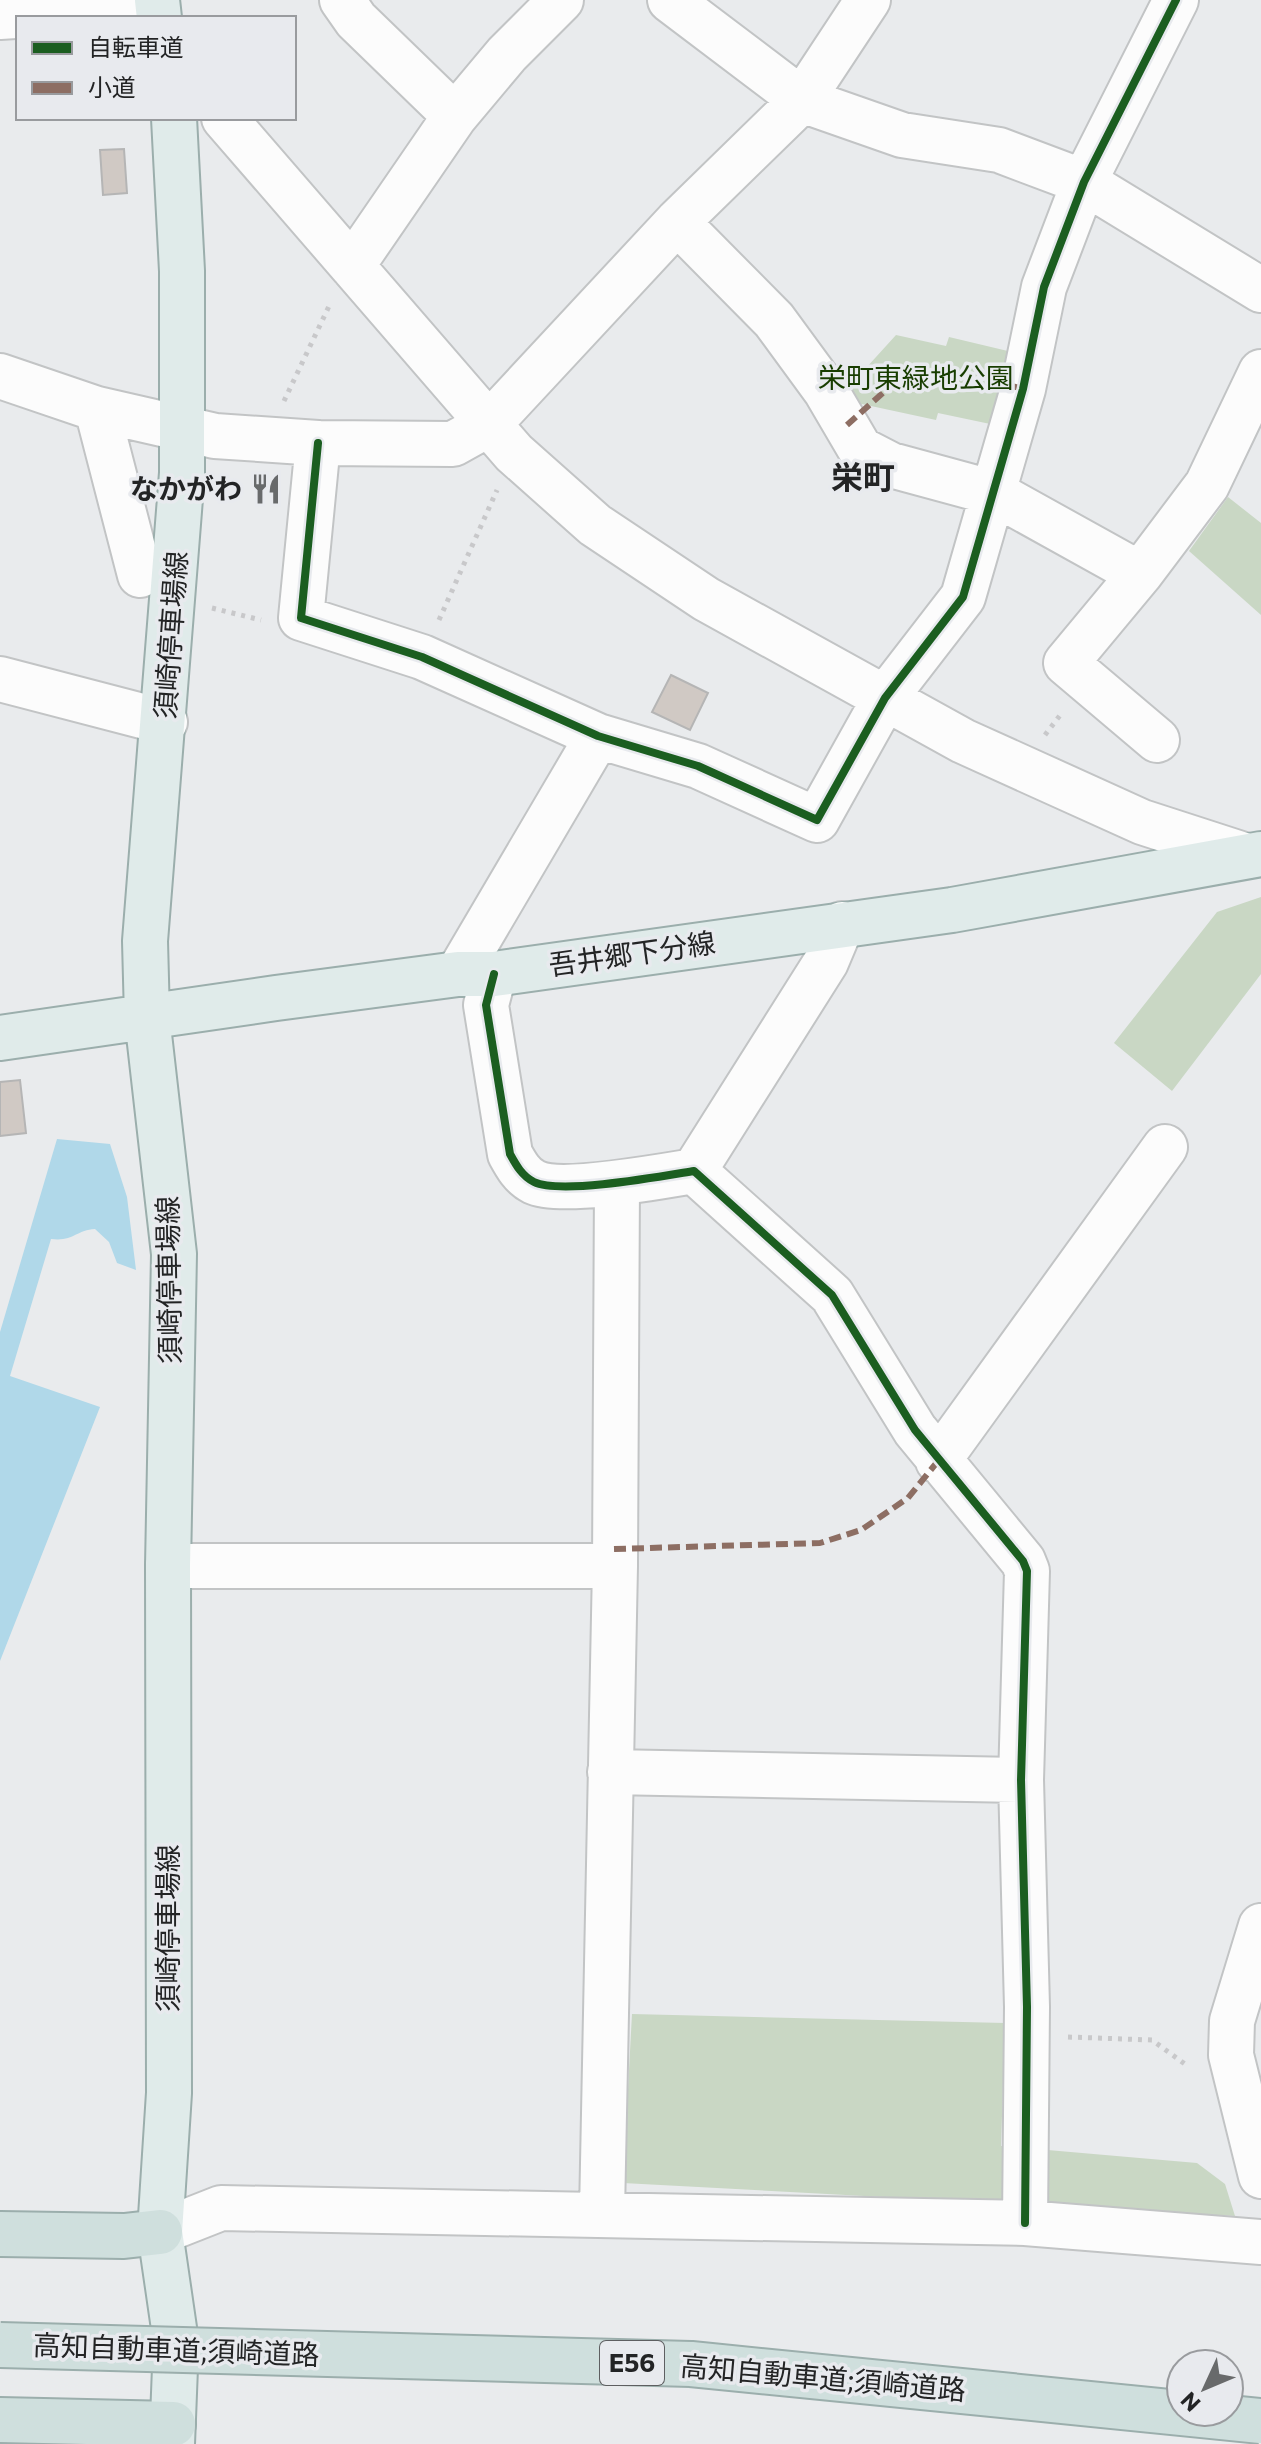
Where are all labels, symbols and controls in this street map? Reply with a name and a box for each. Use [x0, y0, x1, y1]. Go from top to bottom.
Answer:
legend [16, 16, 296, 120]
text: 自転車道 [88, 32, 184, 61]
text: 小道 [88, 72, 136, 101]
park label: 栄町東緑地公園 [818, 360, 1014, 394]
district label: 栄町 [831, 456, 895, 496]
place label: なかがわ [130, 471, 242, 505]
restaurant icon: なかがわ [249, 472, 283, 506]
street label: 須崎停車場線 [147, 550, 193, 720]
street label: 吾井郷下分線 [546, 924, 717, 982]
street label: 須崎停車場線 [150, 1196, 186, 1364]
street label: 須崎停車場線 [150, 1844, 184, 2012]
street label: 高知自動車道;須崎道路 [32, 2327, 320, 2371]
road number: E56 [600, 2341, 664, 2385]
street label: 高知自動車道;須崎道路 [679, 2348, 967, 2406]
north arrow [1165, 2348, 1245, 2428]
text: N [1175, 2387, 1206, 2418]

